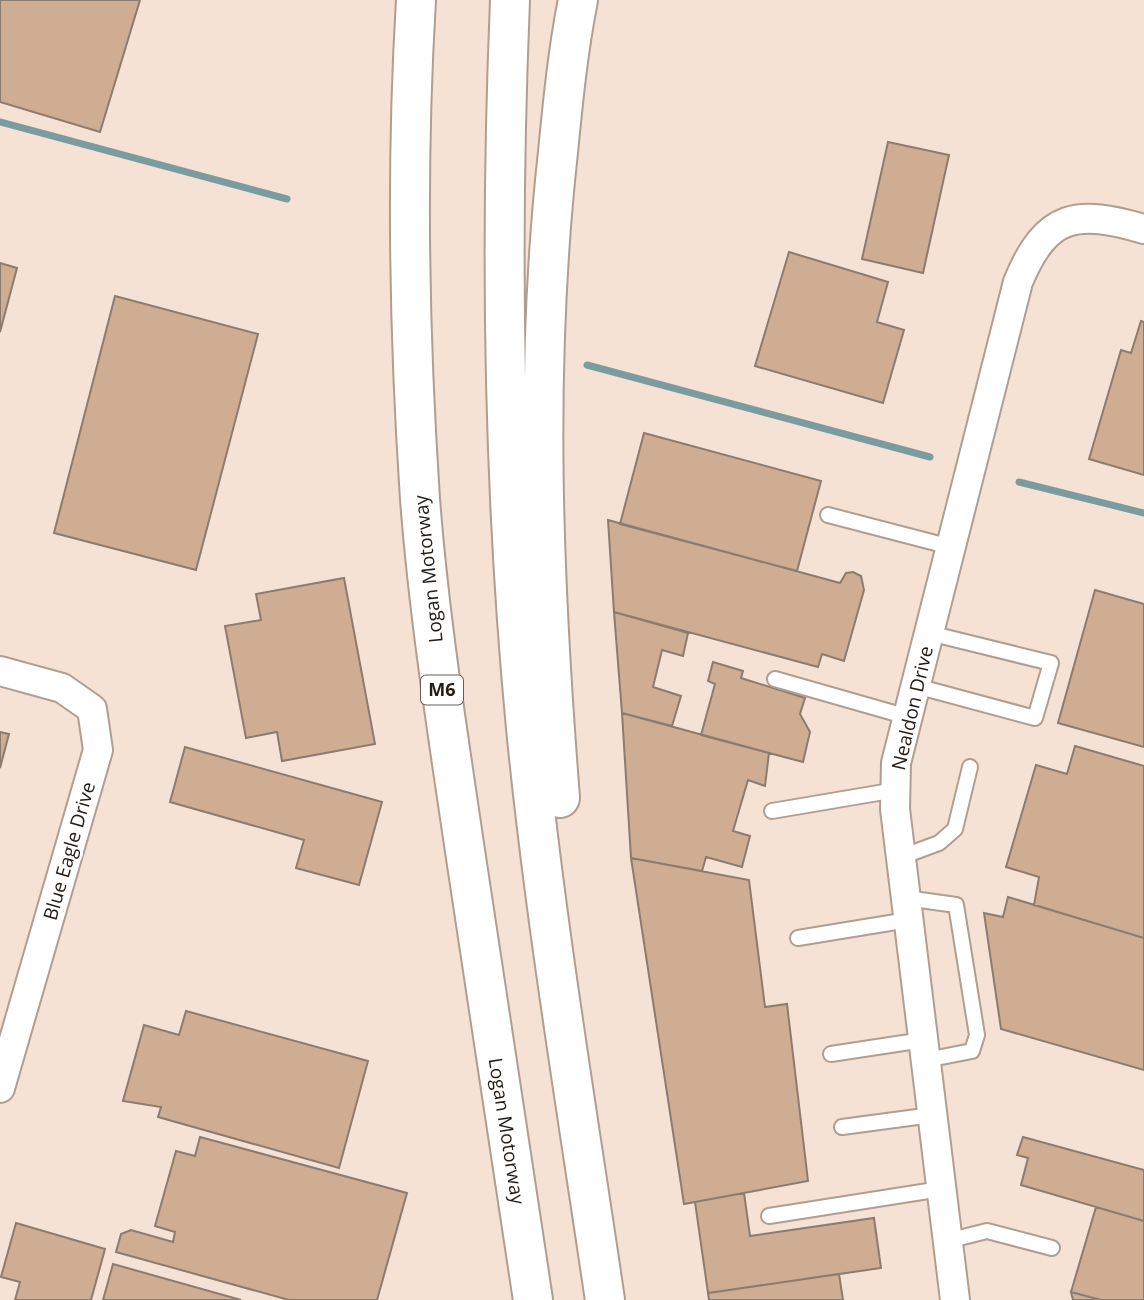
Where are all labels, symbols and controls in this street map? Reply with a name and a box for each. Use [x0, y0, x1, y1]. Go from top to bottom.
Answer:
street label: Logan Motorway [407, 494, 449, 644]
street label: Nealdon Drive [885, 643, 939, 773]
road number: M6 [421, 676, 463, 704]
street label: Blue Eagle Drive [37, 779, 101, 923]
street label: Logan Motorway [483, 1056, 531, 1207]

